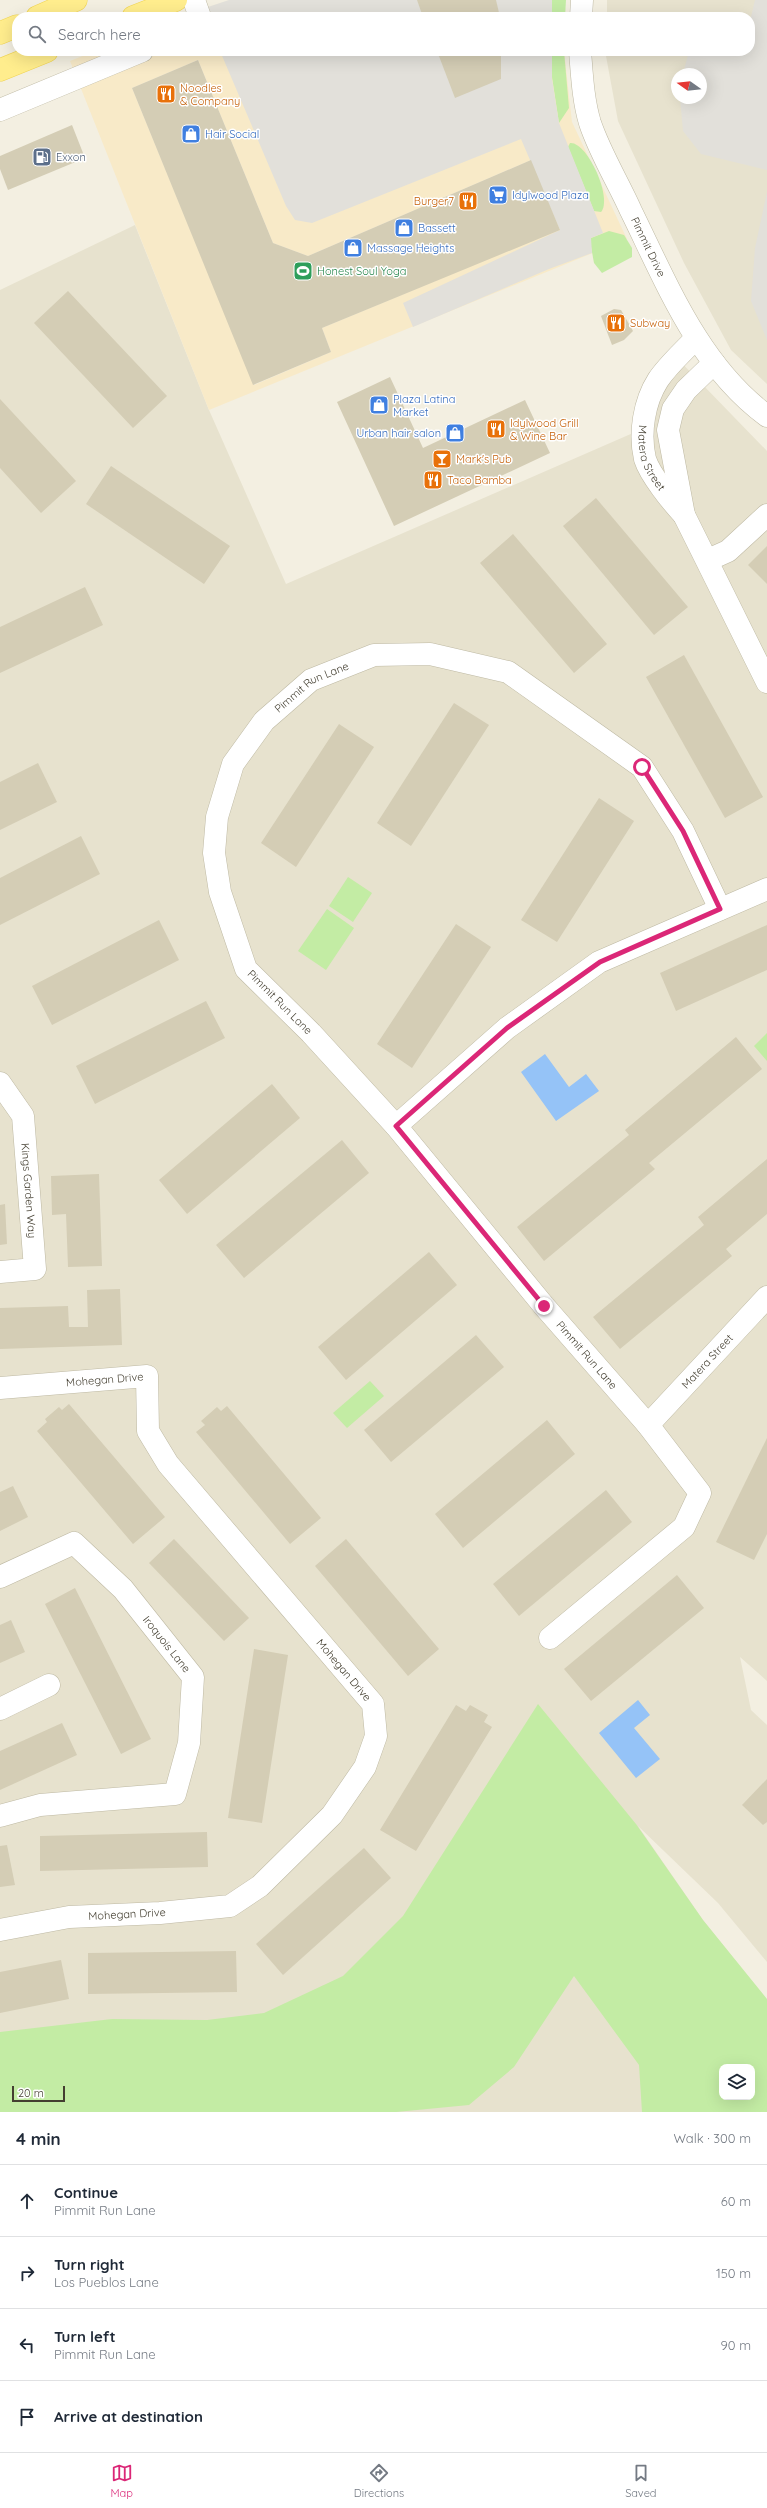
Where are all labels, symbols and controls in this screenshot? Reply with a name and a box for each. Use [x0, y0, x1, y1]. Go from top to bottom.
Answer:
search box [12, 12, 755, 56]
icon: search [26, 23, 48, 45]
text: Search here [58, 25, 141, 44]
north arrow [671, 68, 707, 104]
place label: Noodles & Company [180, 81, 240, 108]
restaurant icon: Noodles & Company [155, 83, 177, 105]
shop icon: Hair Social [180, 123, 202, 145]
place label: Hair Social [205, 127, 259, 141]
fuel station icon: Exxon [31, 146, 53, 168]
place label: Exxon [56, 150, 86, 164]
supermarket icon: Idylwood Plaza [487, 184, 509, 206]
place label: Idylwood Plaza [512, 188, 589, 202]
restaurant icon: Burger7 [457, 190, 479, 212]
place label: Burger7 [414, 194, 454, 208]
street label: Pimmit Drive [628, 215, 669, 279]
shop icon: Bassett [393, 217, 415, 239]
place label: Bassett [418, 221, 456, 235]
shop icon: Massage Heights [342, 237, 364, 259]
place label: Massage Heights [367, 241, 454, 255]
sports icon: Honest Soul Yoga [292, 260, 314, 282]
place label: Honest Soul Yoga [317, 264, 406, 278]
restaurant icon: Subway [605, 312, 627, 334]
place label: Subway [630, 316, 670, 330]
place label: Plaza Latina Market [393, 392, 455, 419]
shop icon: Plaza Latina Market [368, 394, 390, 416]
place label: Idylwood Grill & Wine Bar [510, 416, 579, 443]
restaurant icon: Idylwood Grill & Wine Bar [485, 418, 507, 440]
shop icon: Urban hair salon [444, 422, 466, 444]
street label: Matera Street [635, 425, 669, 494]
place label: Urban hair salon [356, 426, 441, 440]
bar icon: Mark's Pub [431, 448, 453, 470]
place label: Mark's Pub [456, 452, 512, 466]
restaurant icon: Taco Bamba [422, 469, 444, 491]
place label: Taco Bamba [447, 473, 512, 487]
street label: Pimmit Run Lane [272, 659, 351, 716]
route start [633, 758, 651, 776]
street label: Pimmit Run Lane [245, 967, 315, 1037]
street label: Kings Garden Way [18, 1142, 40, 1239]
route end [535, 1297, 553, 1315]
street label: Pimmit Run Lane [553, 1318, 621, 1392]
street label: Matera Street [678, 1331, 736, 1392]
street label: Mohegan Drive [65, 1369, 144, 1390]
street label: Iroquois Lane [140, 1613, 194, 1675]
street label: Mohegan Drive [313, 1636, 374, 1704]
street label: Mohegan Drive [88, 1905, 166, 1923]
map controls [719, 2064, 755, 2100]
button: layers [719, 2064, 755, 2100]
scale bar [12, 2084, 65, 2103]
text: 20 m [18, 2086, 44, 2100]
text: 4 min [16, 2128, 61, 2149]
text: Walk · 300 m [673, 2130, 751, 2146]
text: Continue [54, 2183, 118, 2202]
icon: ahead [16, 2190, 38, 2212]
text: 60 m [721, 2193, 751, 2209]
text: Pimmit Run Lane [54, 2202, 156, 2218]
text: Turn right [54, 2255, 125, 2274]
icon: right [16, 2262, 38, 2284]
text: 150 m [716, 2265, 751, 2281]
text: Los Pueblos Lane [54, 2274, 159, 2290]
text: Turn left [54, 2327, 116, 2346]
icon: left [16, 2334, 38, 2356]
text: 90 m [721, 2337, 751, 2353]
text: Pimmit Run Lane [54, 2346, 156, 2362]
icon: arrive [16, 2406, 38, 2428]
text: Arrive at destination [54, 2407, 203, 2426]
tab: Map [110, 2462, 133, 2500]
tab: Directions [354, 2462, 404, 2500]
tab: Saved [625, 2462, 657, 2500]

